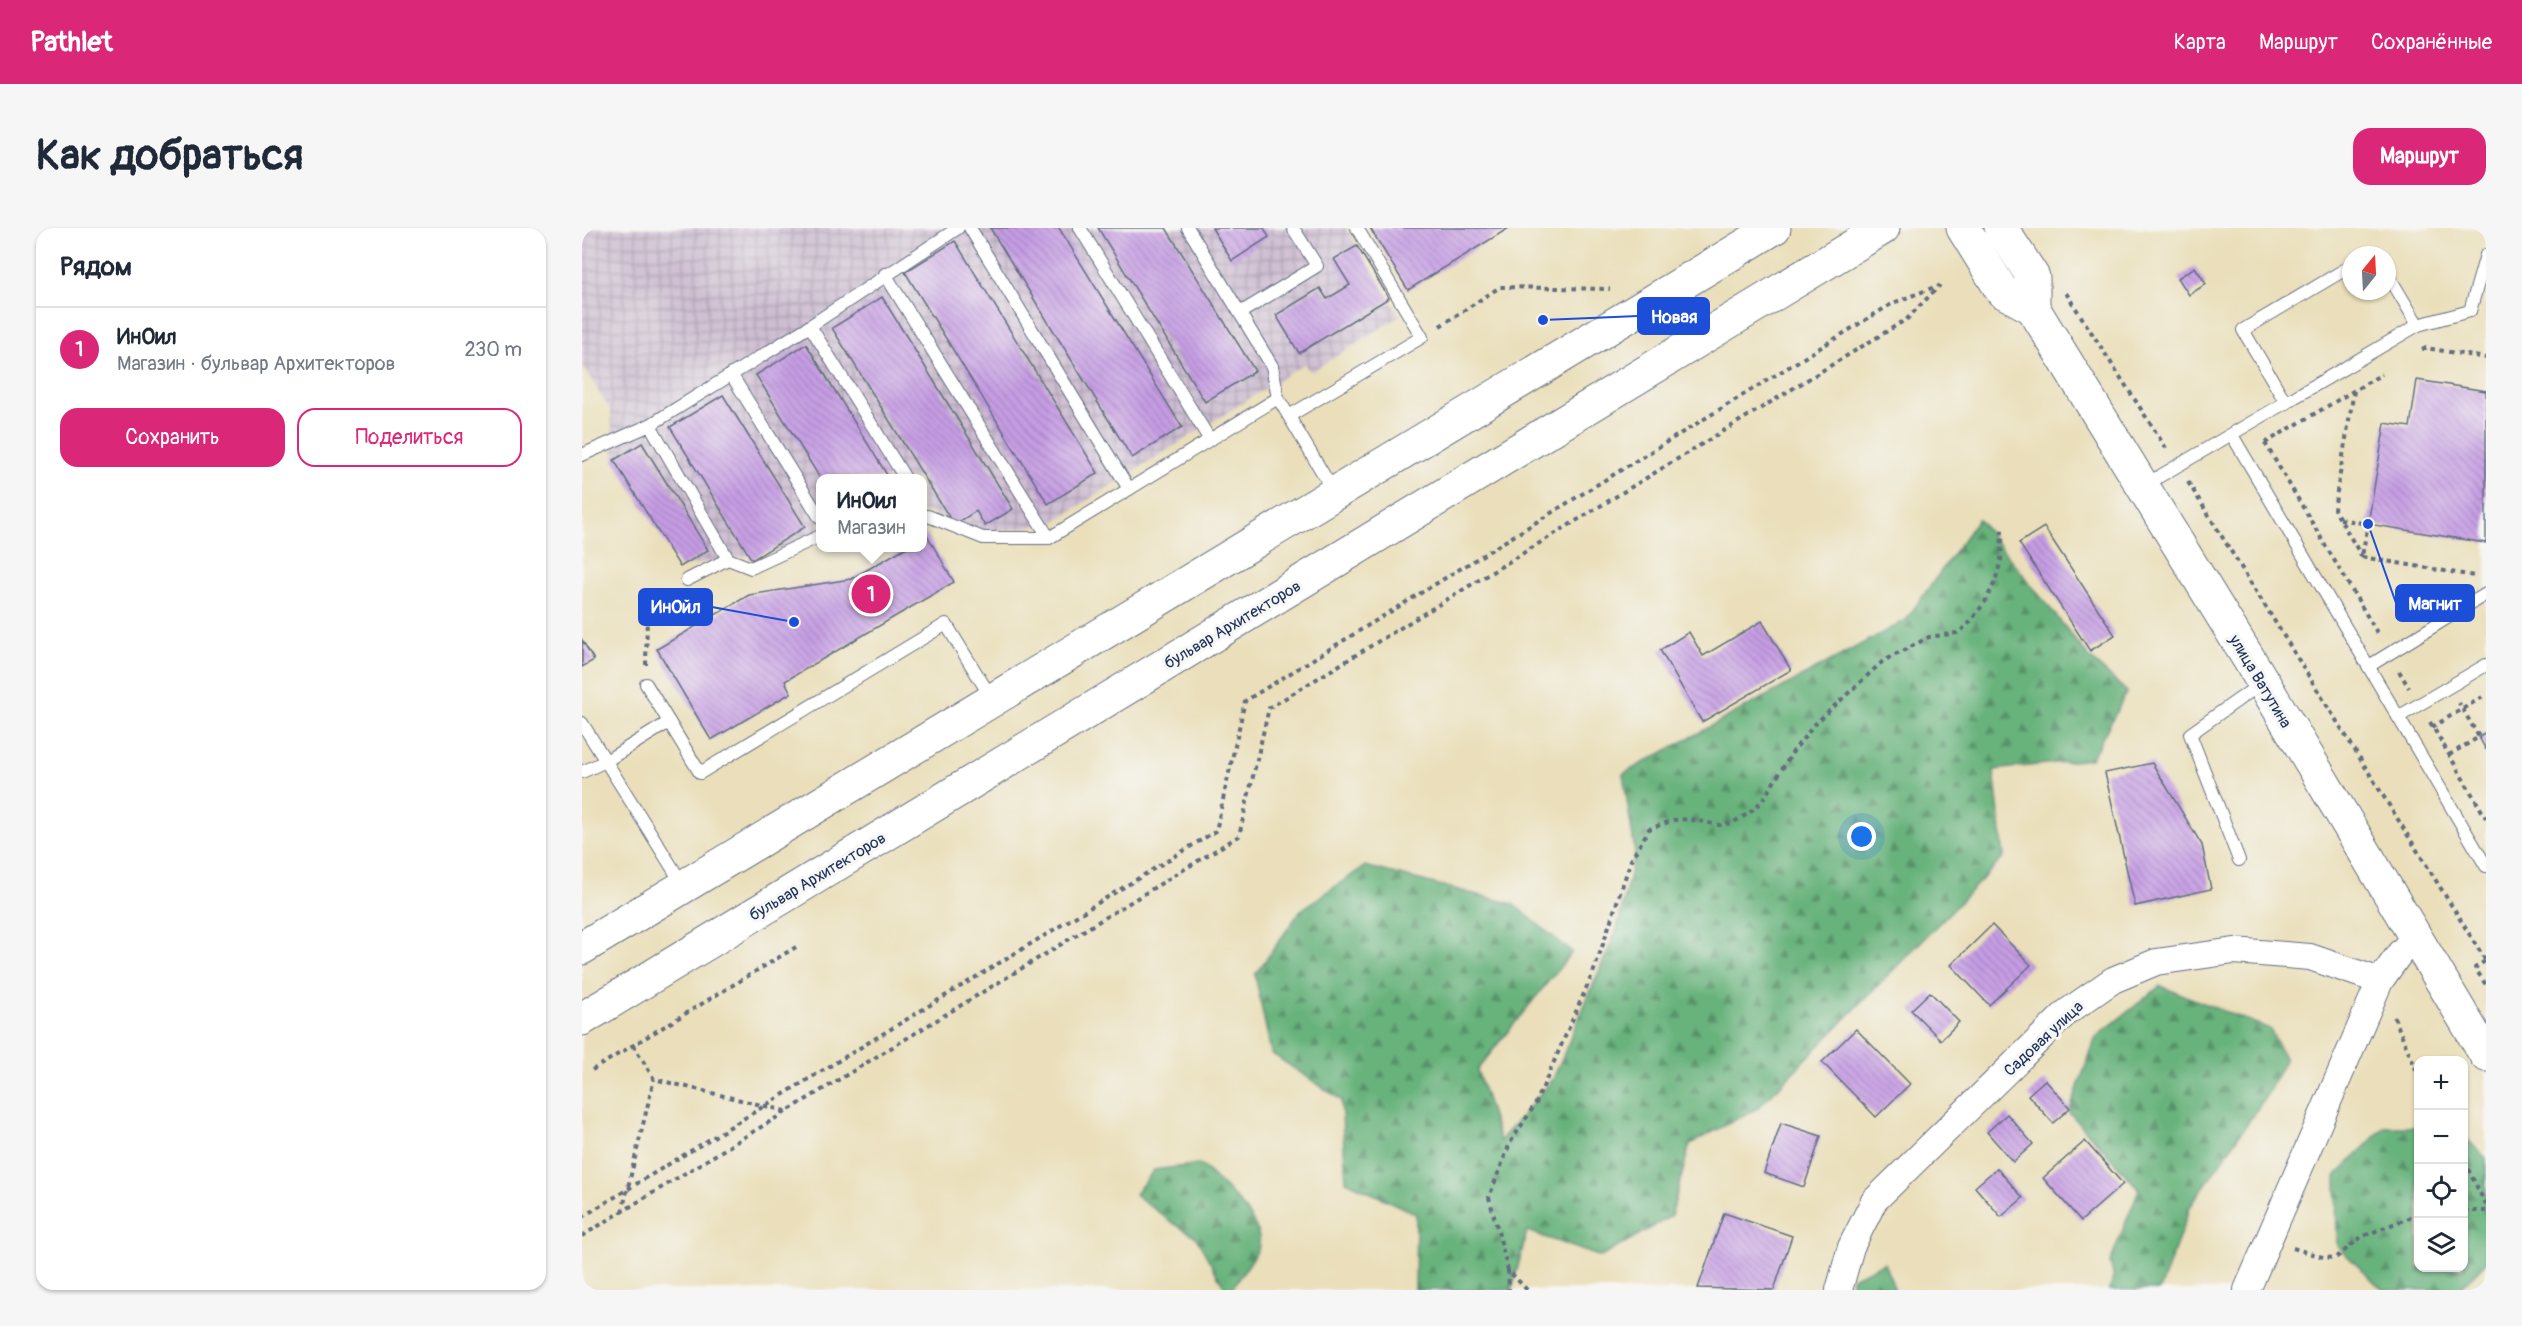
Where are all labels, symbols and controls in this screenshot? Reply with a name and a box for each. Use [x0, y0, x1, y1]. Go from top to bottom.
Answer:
text: Pathlet [30, 25, 113, 60]
text: Карта [2174, 29, 2226, 56]
text: Маршрут [2259, 29, 2338, 56]
text: Сохранённые [2371, 29, 2492, 56]
button: Маршрут [2353, 128, 2486, 185]
text: Как добраться [36, 130, 303, 182]
north arrow [2342, 246, 2396, 300]
text: Рядом [60, 251, 132, 283]
callout: Новая [1638, 298, 1709, 334]
text: Новая [1651, 306, 1697, 329]
text: ИнОил [117, 323, 177, 351]
text: 1 [76, 337, 83, 362]
text: 230 m [465, 337, 522, 362]
text: Магазин · бульвар Архитекторов [117, 351, 395, 376]
button: Сохранить [60, 408, 285, 467]
button: Поделиться [297, 408, 522, 467]
popup [816, 474, 927, 552]
text: ИнОил [837, 487, 897, 515]
text: Магазин [837, 515, 906, 540]
pin: 1 [852, 572, 890, 616]
street label: бульвар Архитекторов [1161, 576, 1305, 674]
callout: Магнит [2396, 585, 2474, 621]
callout: ИнОйл [639, 589, 712, 625]
text: Магнит [2408, 593, 2463, 616]
text: ИнОйл [651, 596, 701, 619]
street label: улица Ватутина [2224, 630, 2296, 732]
your location [1847, 822, 1876, 851]
street label: бульвар Архитекторов [746, 828, 890, 926]
street label: Садовая улица [2000, 997, 2088, 1081]
map controls [2414, 1056, 2468, 1272]
button: + [2414, 1056, 2468, 1110]
button: − [2414, 1110, 2468, 1164]
button: locate [2414, 1164, 2468, 1218]
button: layers [2414, 1218, 2468, 1272]

